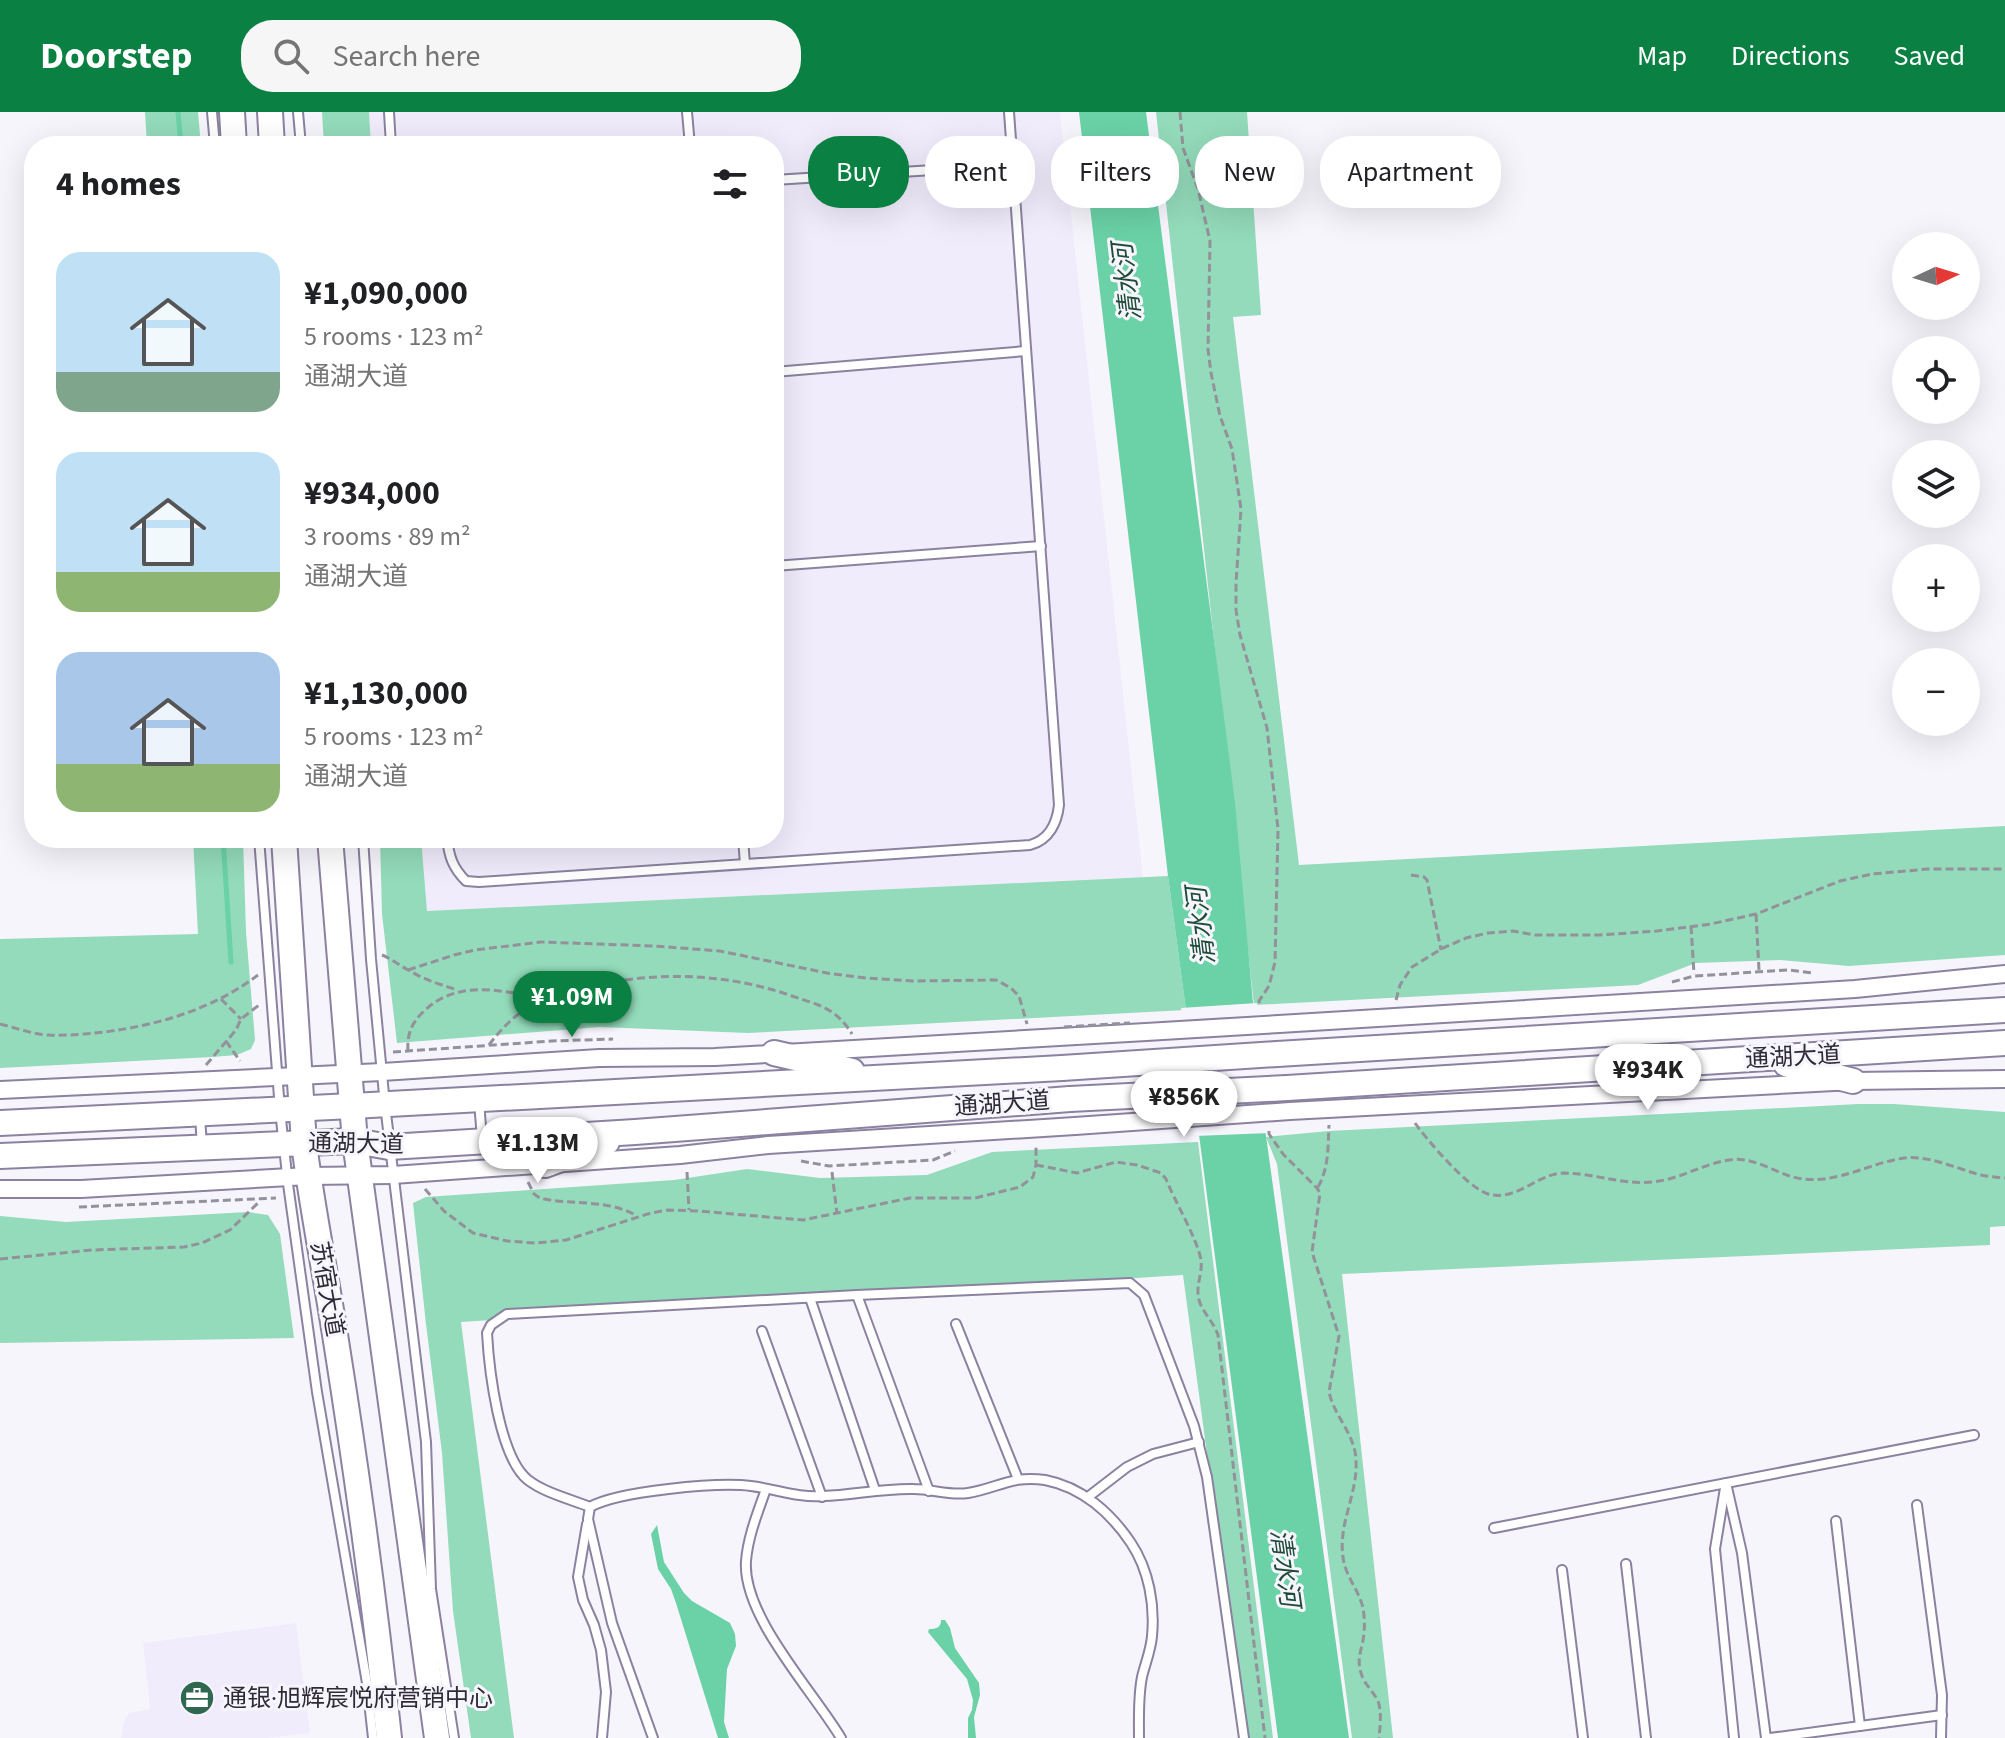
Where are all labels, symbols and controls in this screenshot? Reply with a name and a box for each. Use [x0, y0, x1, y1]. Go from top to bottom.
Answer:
search box [241, 20, 801, 92]
text: Doorstep [40, 29, 193, 83]
icon: search [269, 34, 313, 78]
text: Search here [333, 35, 480, 78]
text: Map [1637, 36, 1687, 76]
text: Directions [1731, 36, 1850, 76]
text: Saved [1894, 36, 1965, 76]
chip: Buy [808, 136, 909, 208]
chip: Rent [925, 136, 1035, 208]
chip: Filters [1051, 136, 1179, 208]
chip: New [1195, 136, 1304, 208]
chip: Apartment [1320, 136, 1501, 208]
text: 4 homes [56, 160, 181, 209]
icon: filters [708, 162, 752, 206]
north arrow [1892, 232, 1980, 320]
map controls [1892, 232, 1980, 736]
water label: 清水河 [1103, 236, 1150, 323]
text: ¥1,090,000 [304, 269, 468, 318]
icon: home [120, 284, 216, 380]
text: 5 rooms · 123 m² [304, 318, 483, 355]
button: locate [1892, 336, 1980, 424]
text: 通湖大道 [304, 358, 408, 395]
button: layers [1892, 440, 1980, 528]
text: ¥934,000 [304, 469, 440, 518]
icon: home [120, 484, 216, 580]
text: 3 rooms · 89 m² [304, 518, 471, 555]
button: + [1892, 544, 1980, 632]
text: 通湖大道 [304, 558, 408, 595]
button: − [1892, 648, 1980, 736]
text: ¥1,130,000 [304, 669, 468, 718]
icon: home [120, 684, 216, 780]
text: 5 rooms · 123 m² [304, 718, 483, 755]
text: 通湖大道 [304, 758, 408, 795]
water label: 清水河 [1177, 880, 1224, 967]
pin: ¥1.09M [507, 971, 637, 1039]
text: ¥1.09M [531, 978, 613, 1015]
street label: 通湖大道 [1744, 1037, 1842, 1077]
pin: ¥934K [1592, 1044, 1704, 1112]
text: ¥934K [1613, 1051, 1683, 1088]
pin: ¥856K [1128, 1071, 1240, 1139]
text: ¥856K [1149, 1078, 1219, 1115]
street label: 通湖大道 [953, 1083, 1051, 1125]
pin: ¥1.13M [473, 1117, 603, 1185]
text: ¥1.13M [497, 1124, 579, 1161]
street label: 通湖大道 [308, 1126, 404, 1162]
street label: 苏宿大道 [301, 1239, 353, 1339]
water label: 清水河 [1261, 1527, 1309, 1614]
office icon: 通银·旭辉宸悦府营销中心 [178, 1679, 216, 1717]
place label: 通银·旭辉宸悦府营销中心 [223, 1681, 493, 1716]

